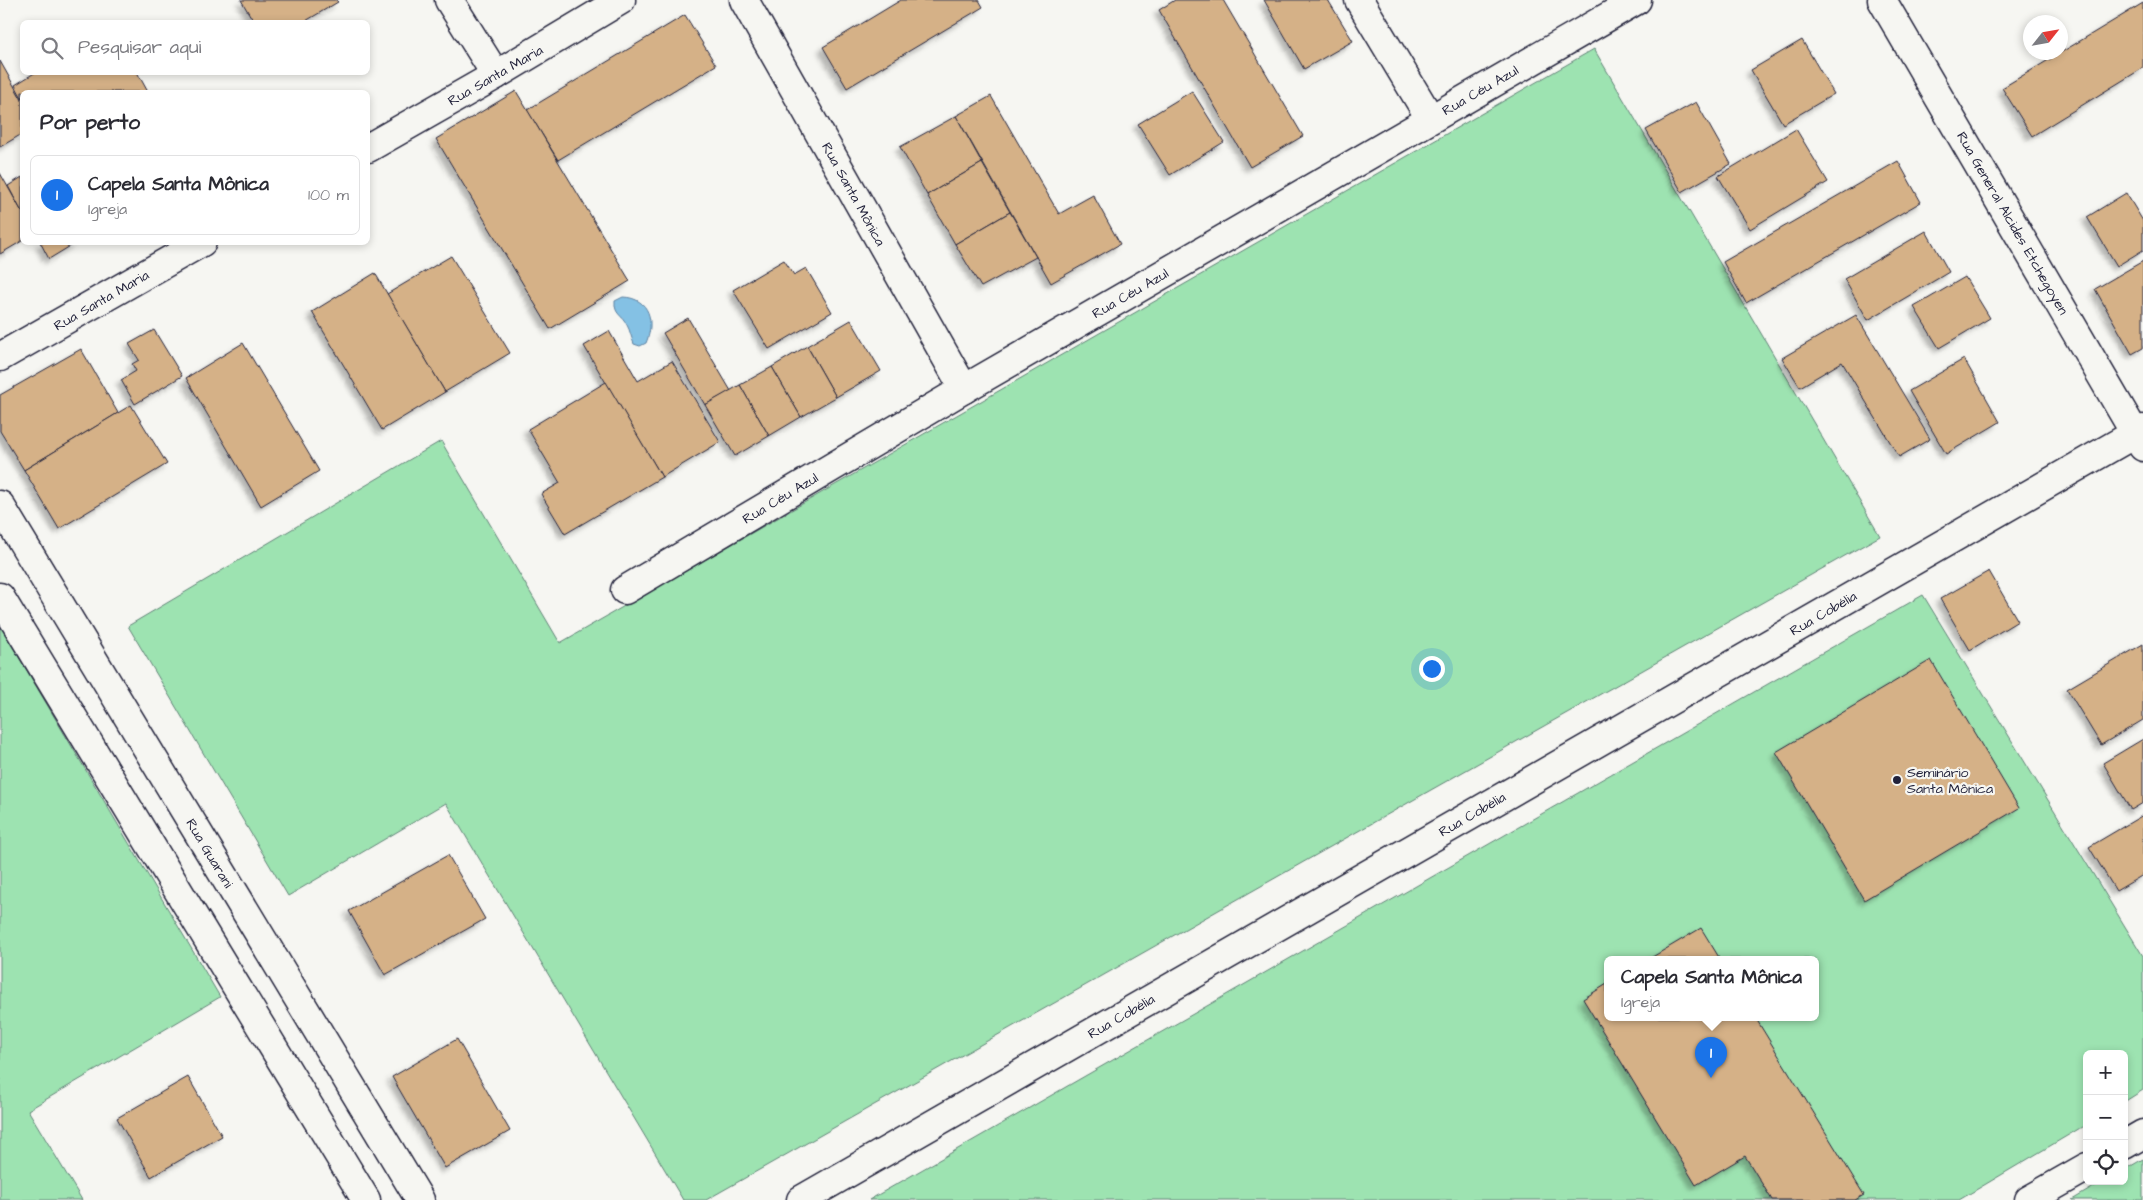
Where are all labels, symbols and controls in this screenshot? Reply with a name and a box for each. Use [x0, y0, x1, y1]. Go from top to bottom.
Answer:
north arrow [2023, 15, 2068, 60]
search box [20, 20, 370, 75]
icon: search [38, 34, 66, 62]
text: Pesquisar aqui [78, 34, 201, 61]
street label: Rua Santa Maria [444, 40, 547, 111]
street label: Rua Céu Azul [1439, 61, 1522, 121]
text: Por perto [40, 108, 140, 137]
street label: Rua General Alcides Etchegoyen [1951, 128, 2073, 319]
street label: Rua Santa Mônica [816, 139, 890, 250]
text: Capela Santa Mônica [88, 171, 269, 198]
text: 1 [56, 184, 58, 206]
text: 100 m [308, 184, 349, 206]
text: Igreja [88, 198, 127, 220]
street label: Rua Céu Azul [1089, 264, 1172, 324]
street label: Rua Santa Maria [50, 265, 153, 336]
street label: Rua Céu Azul [739, 468, 822, 529]
street label: Rua Cobélia [1786, 587, 1861, 641]
your location [1419, 656, 1445, 682]
place label: Seminário Santa Mônica [1907, 763, 1993, 799]
marker: Seminário Santa Mônica [1891, 774, 1903, 786]
street label: Rua Cobélia [1435, 788, 1510, 842]
street label: Rua Guarani [181, 815, 238, 892]
popup [1604, 956, 1819, 1021]
text: Capela Santa Mônica [1621, 964, 1802, 991]
street label: Rua Cobélia [1084, 990, 1159, 1044]
text: Igreja [1621, 991, 1660, 1013]
pin: 1 [1695, 1037, 1727, 1078]
map controls [2083, 1050, 2128, 1185]
button: + [2083, 1050, 2128, 1095]
button: − [2083, 1095, 2128, 1140]
button: locate [2083, 1140, 2128, 1185]

